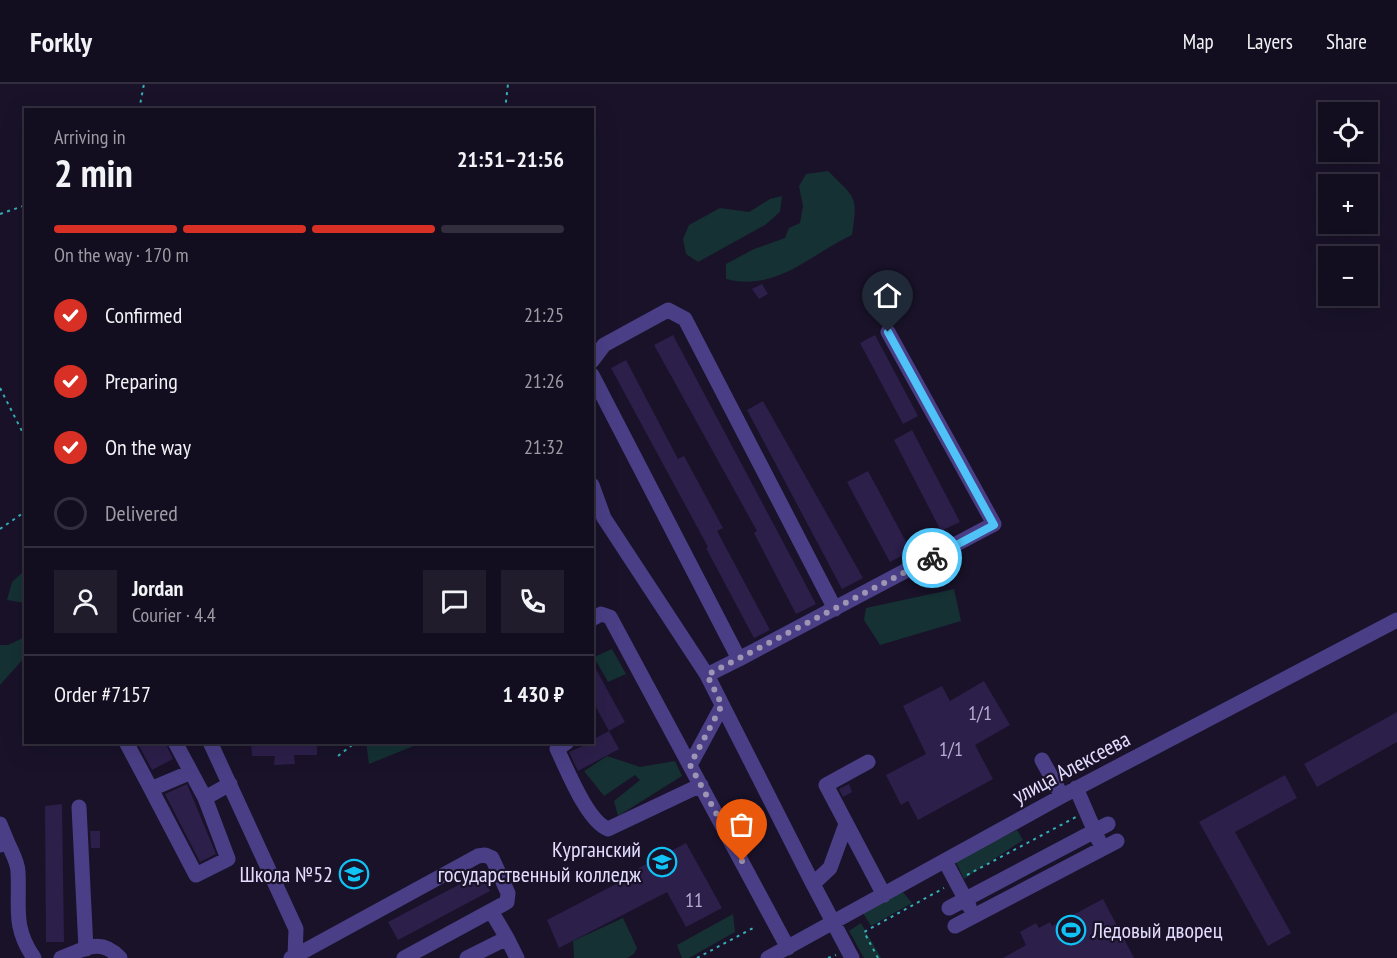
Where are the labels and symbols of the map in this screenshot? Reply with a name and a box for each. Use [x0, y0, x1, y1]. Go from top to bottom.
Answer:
pin [862, 270, 913, 332]
courier [902, 528, 962, 588]
house number: 1/1 [968, 700, 992, 726]
street label: улица Алексеева [1008, 724, 1134, 810]
house number: 1/1 [939, 736, 963, 762]
pin [716, 799, 767, 861]
place label: Курганский государственный колледж [438, 835, 641, 888]
school or university icon: Курганский государственный колледж [646, 846, 678, 878]
school or university icon: Школа №52 [338, 858, 370, 890]
place label: Школа №52 [239, 860, 333, 888]
house number: 11 [685, 887, 703, 913]
sports icon: Ледовый дворец [1055, 914, 1087, 946]
place label: Ледовый дворец [1091, 916, 1223, 944]

